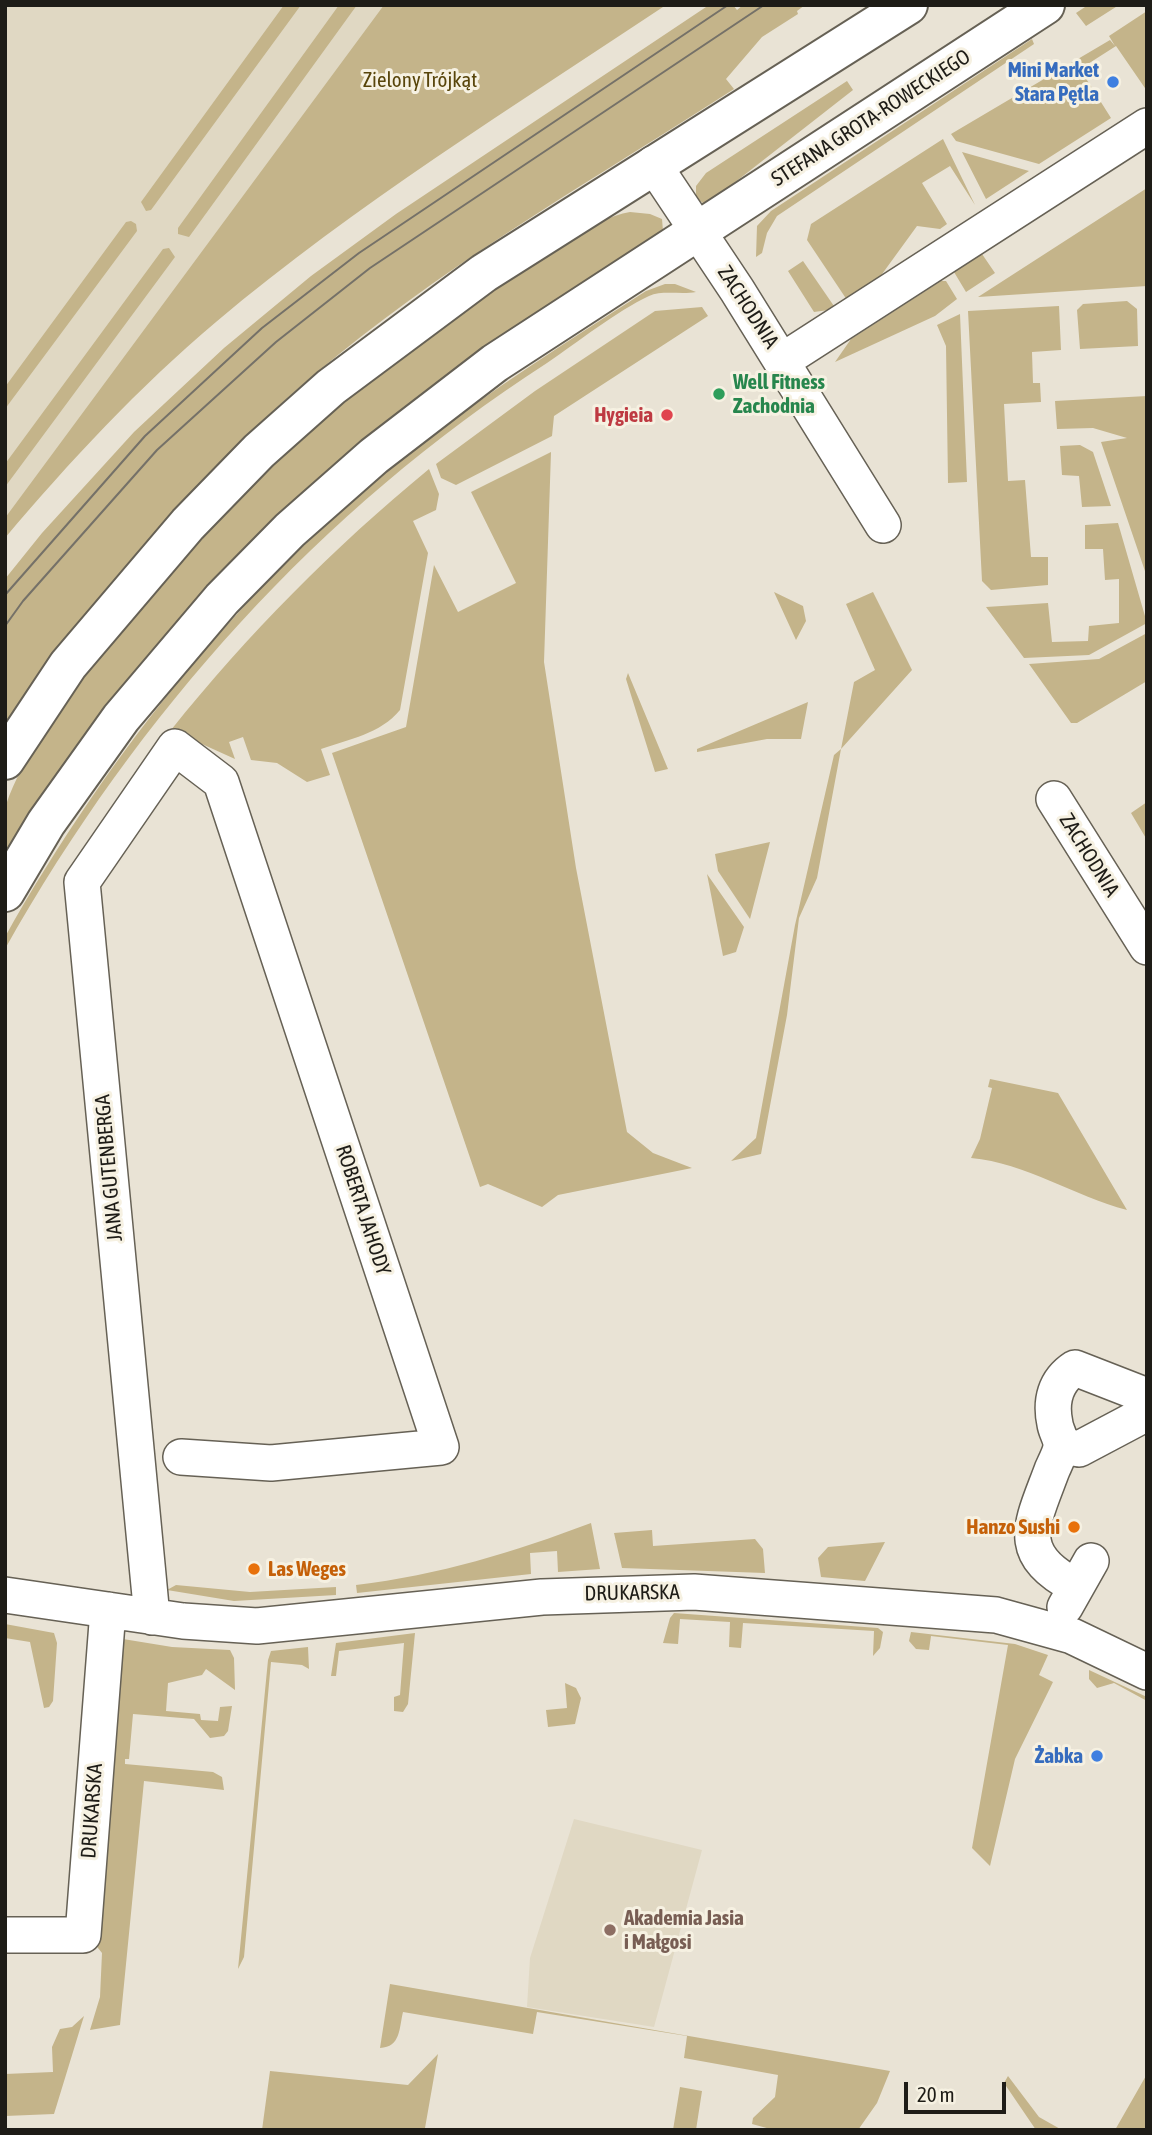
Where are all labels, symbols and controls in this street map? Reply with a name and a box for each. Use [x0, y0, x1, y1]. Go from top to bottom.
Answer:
street label: STEFANA GROTA-ROWECKIEGO [767, 44, 975, 192]
place label: Mini Market Stara Pętla [1008, 57, 1099, 107]
park label: Zielony Trójkąt [363, 67, 477, 93]
marker: Mini Market Stara Pętla [1105, 74, 1121, 90]
street label: ZACHODNIA [712, 261, 784, 353]
place label: Well Fitness Zachodnia [733, 369, 825, 419]
marker: Well Fitness Zachodnia [711, 386, 727, 402]
place label: Hygieia [594, 402, 653, 428]
marker: Hygieia [659, 407, 675, 423]
street label: ZACHODNIA [1054, 809, 1124, 901]
street label: JANA GUTENBERGA [90, 1094, 128, 1242]
street label: ROBERTA JAHODY [330, 1142, 396, 1278]
place label: Hanzo Sushi [966, 1514, 1060, 1540]
marker: Hanzo Sushi [1066, 1519, 1082, 1535]
place label: Las Weges [268, 1556, 346, 1582]
marker: Las Weges [246, 1561, 262, 1577]
street label: DRUKARSKA [584, 1580, 680, 1606]
place label: Żabka [1035, 1743, 1083, 1769]
marker: Żabka [1089, 1748, 1105, 1764]
street label: DRUKARSKA [76, 1763, 108, 1859]
place label: Akademia Jasia i Małgosi [624, 1905, 744, 1955]
marker: Akademia Jasia i Małgosi [602, 1922, 618, 1938]
scale bar [907, 2068, 1009, 2112]
text: 20 m [917, 2082, 955, 2106]

